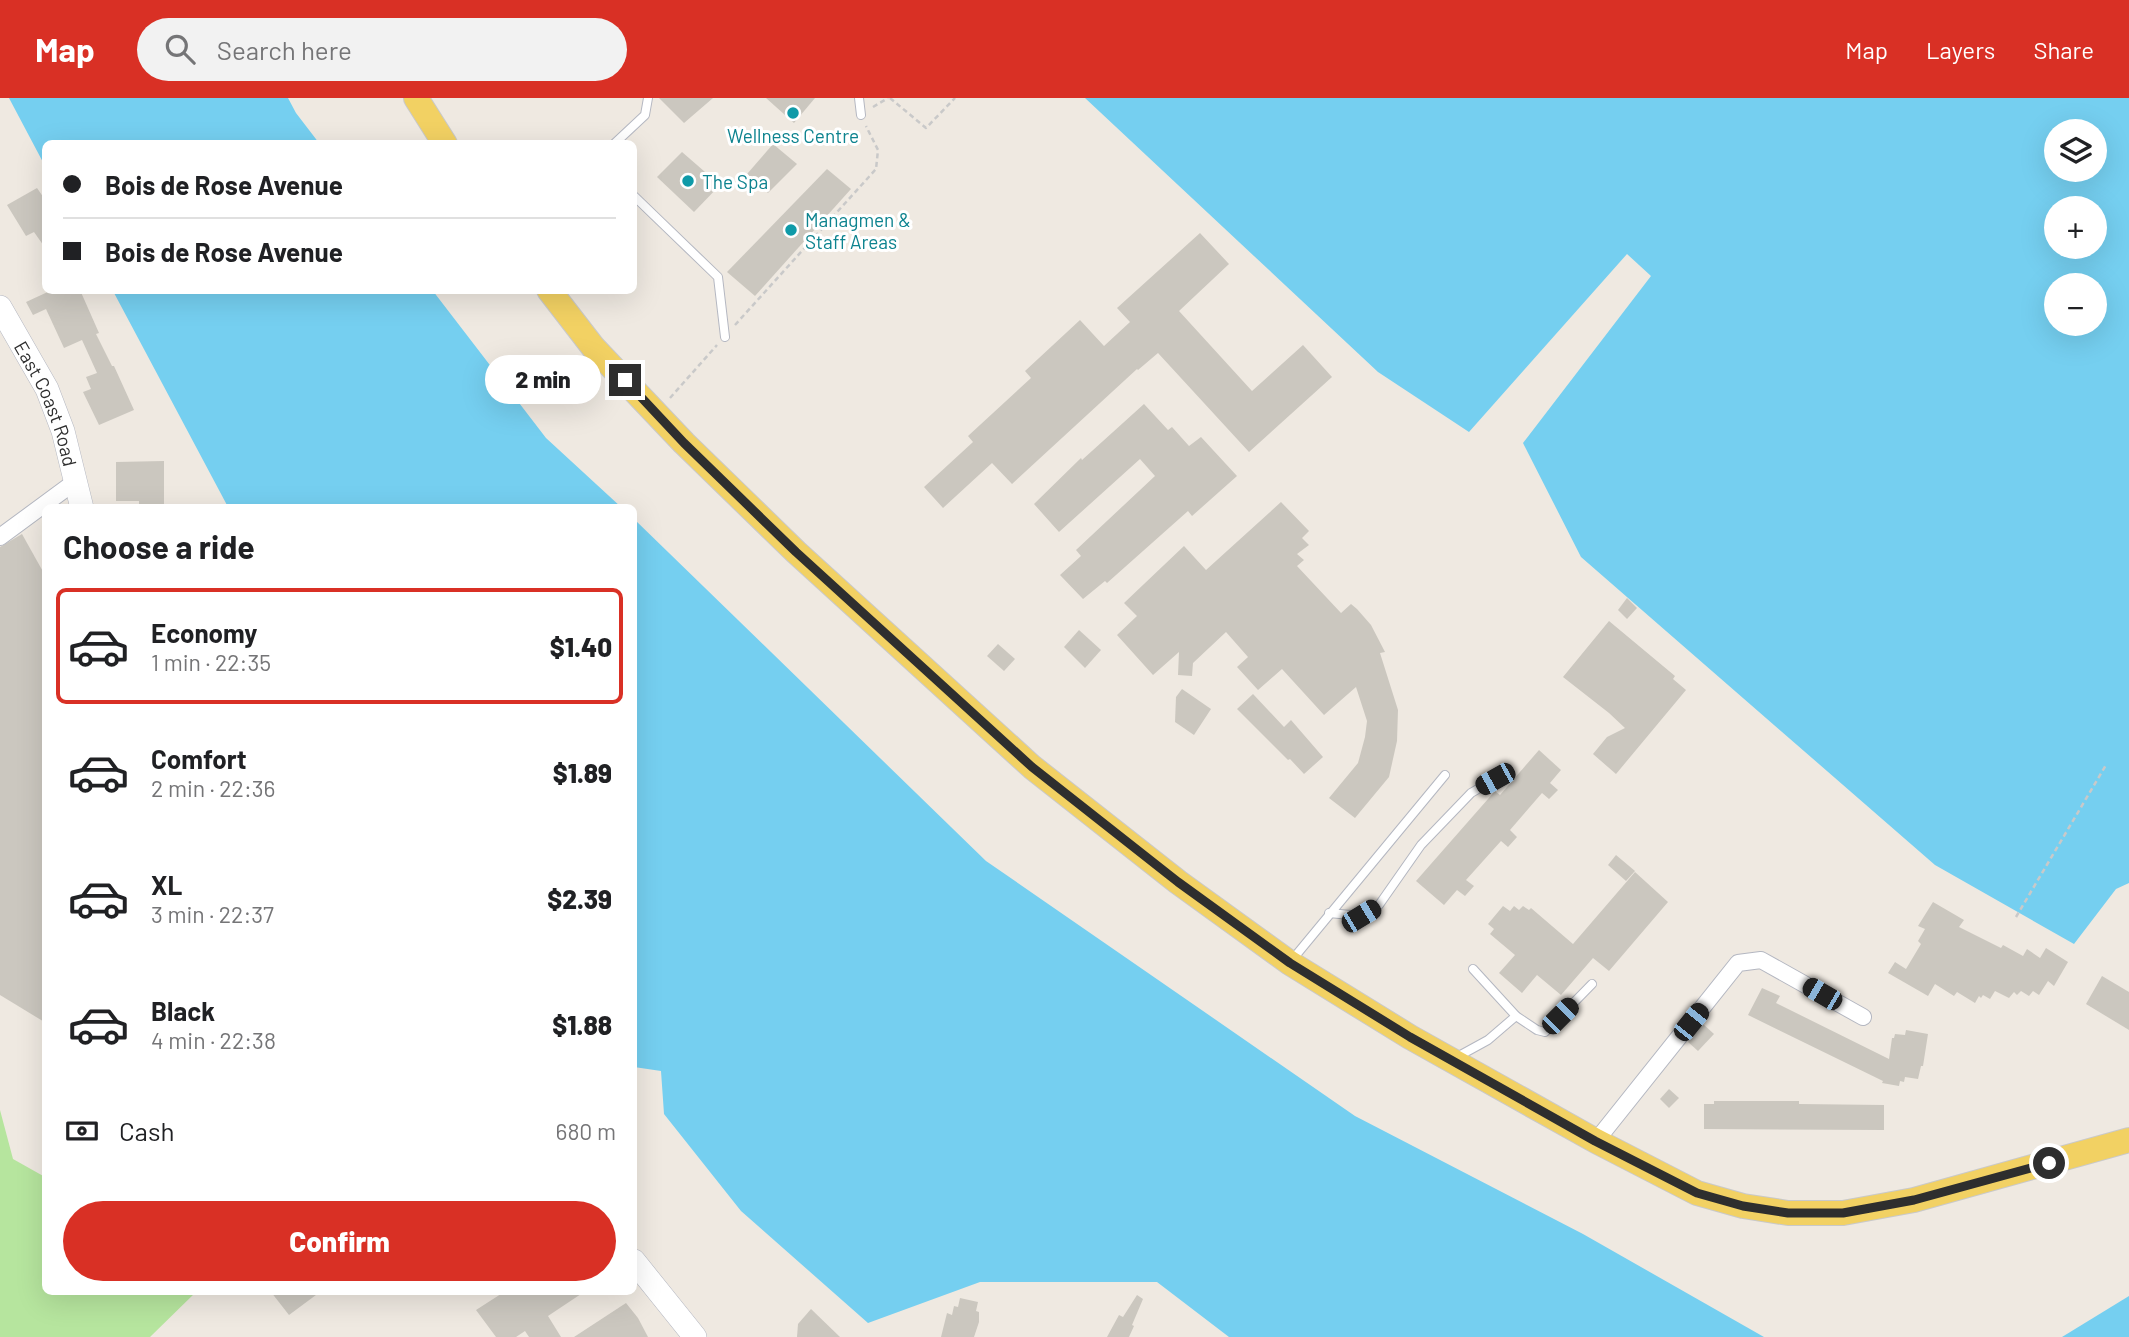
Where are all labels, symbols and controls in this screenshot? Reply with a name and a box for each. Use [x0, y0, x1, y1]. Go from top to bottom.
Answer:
search box [137, 18, 627, 81]
text: Map [35, 29, 95, 69]
icon: search [161, 30, 199, 68]
text: Search here [217, 34, 352, 65]
text: Map [1845, 35, 1888, 64]
text: Layers [1926, 35, 1995, 64]
text: Share [2033, 35, 2094, 64]
marker: Wellness Centre [785, 105, 801, 121]
map controls [2044, 119, 2107, 336]
button: layers [2044, 119, 2107, 182]
place label: Wellness Centre [727, 124, 859, 147]
text: Bois de Rose Avenue [105, 169, 343, 200]
place label: The Spa [702, 170, 768, 193]
marker: The Spa [680, 173, 696, 189]
button: + [2044, 196, 2107, 259]
place label: Managmen & Staff Areas [805, 208, 911, 253]
marker: Managmen & Staff Areas [783, 222, 799, 238]
text: Bois de Rose Avenue [105, 236, 343, 267]
button: − [2044, 273, 2107, 336]
street label: East Coast Road [10, 337, 83, 469]
callout: 2 min [485, 356, 600, 404]
route end [609, 364, 641, 396]
text: 2 min [515, 365, 571, 393]
text: Choose a ride [63, 527, 255, 565]
icon: car [67, 615, 130, 678]
text: Economy [151, 617, 257, 648]
text: $1.40 [550, 631, 612, 662]
text: 1 min · 22:35 [151, 648, 271, 676]
icon: car [67, 741, 130, 804]
text: Comfort [151, 743, 247, 774]
text: $1.89 [553, 757, 612, 788]
car [1472, 760, 1519, 798]
text: 2 min · 22:36 [151, 774, 275, 802]
icon: car [67, 867, 130, 930]
text: XL [151, 869, 182, 900]
text: $2.39 [547, 883, 612, 914]
car [1338, 896, 1385, 936]
text: 3 min · 22:37 [151, 900, 274, 928]
car [1799, 974, 1846, 1014]
icon: car [67, 993, 130, 1056]
car [1538, 994, 1583, 1038]
text: Black [151, 995, 215, 1026]
car [1670, 999, 1713, 1045]
text: $1.88 [552, 1009, 612, 1040]
text: 4 min · 22:38 [151, 1026, 276, 1054]
icon: cash [63, 1112, 101, 1150]
text: Cash [119, 1115, 174, 1146]
text: 680 m [556, 1117, 616, 1145]
route start [2033, 1147, 2065, 1179]
button: Confirm [63, 1201, 616, 1281]

